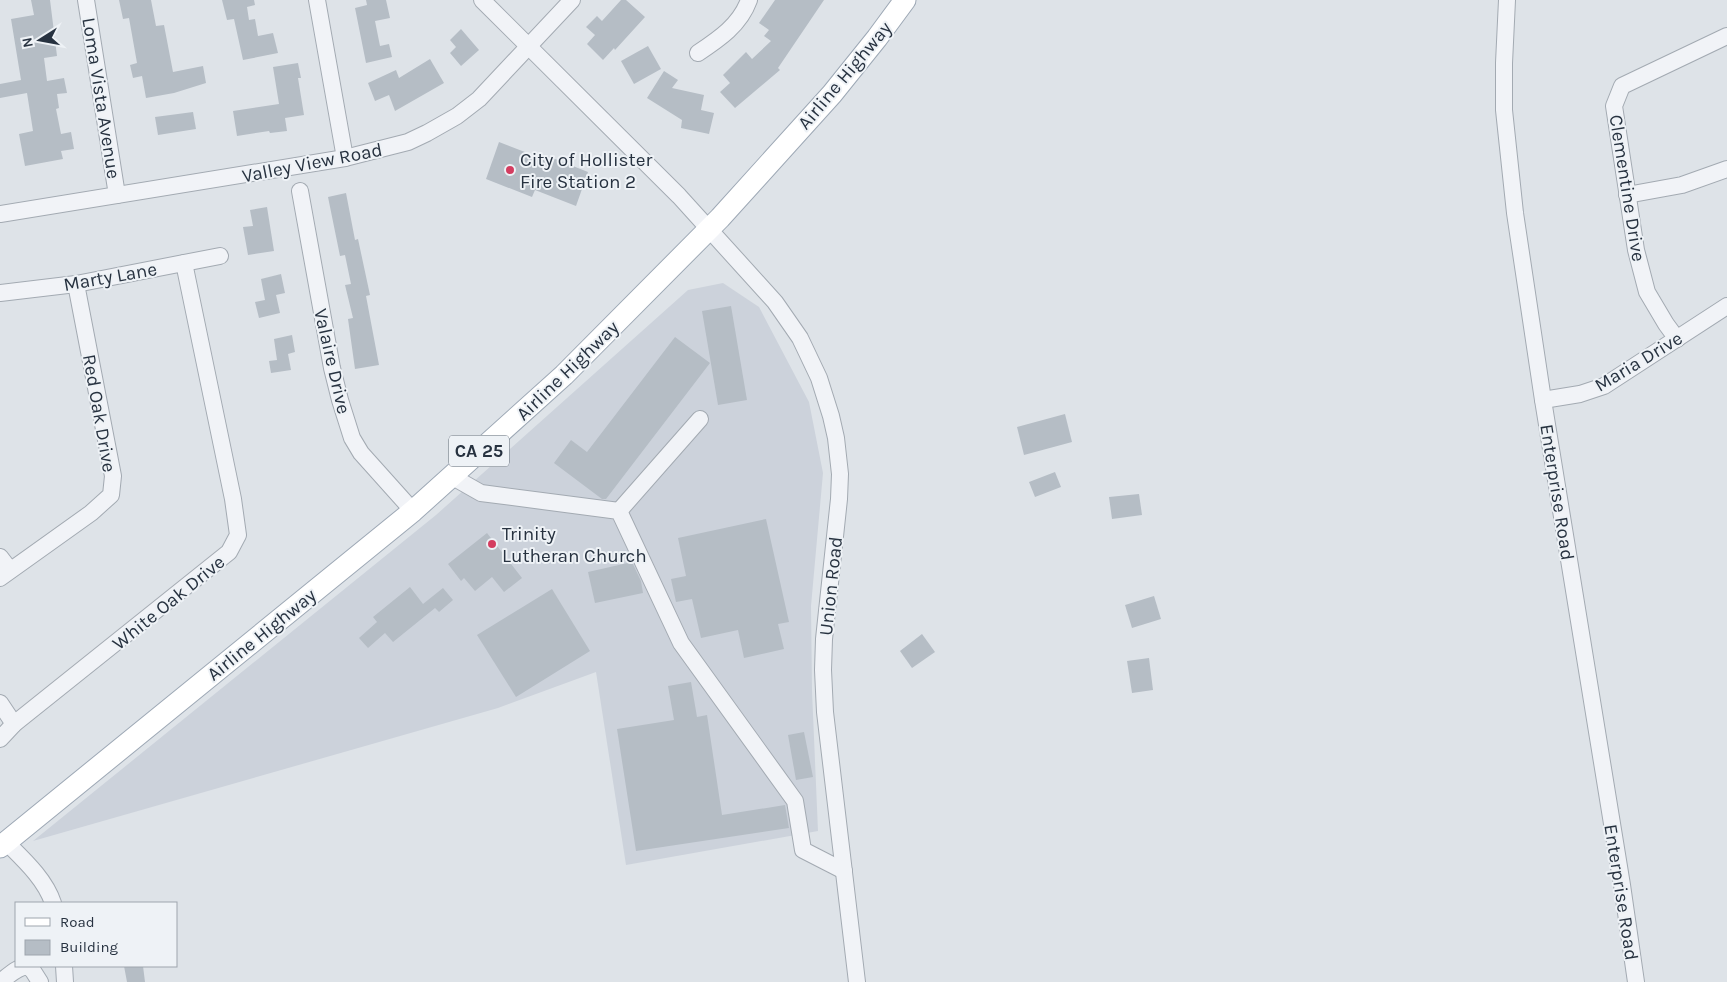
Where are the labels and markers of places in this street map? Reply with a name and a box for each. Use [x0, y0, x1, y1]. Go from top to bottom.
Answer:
place label: City of Hollister Fire Station 2 [520, 149, 652, 193]
marker: City of Hollister Fire Station 2 [504, 164, 516, 176]
place label: Trinity Lutheran Church [502, 523, 647, 567]
marker: Trinity Lutheran Church [486, 538, 498, 550]

